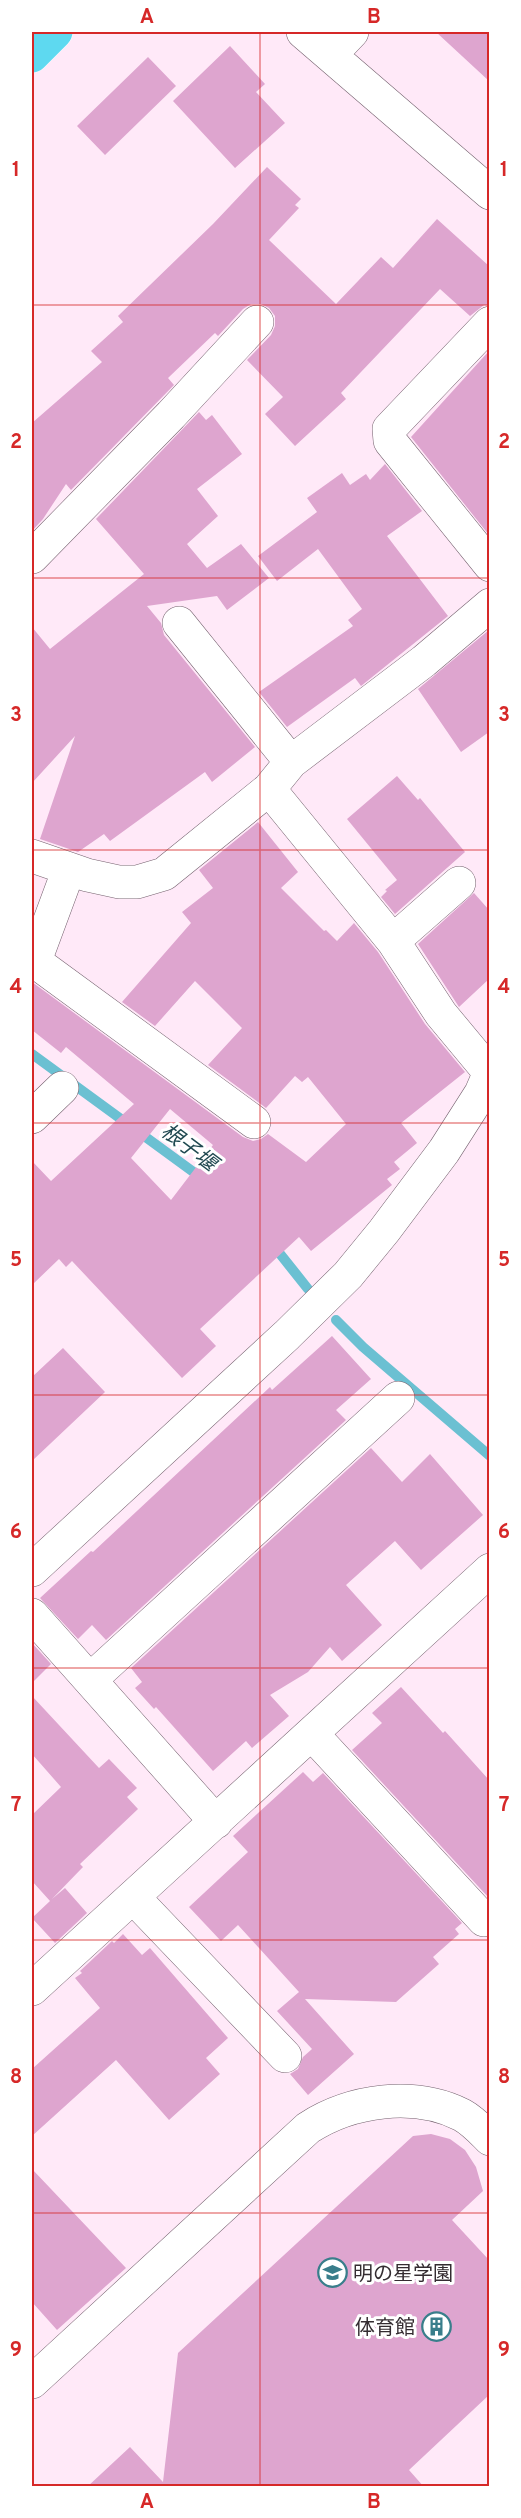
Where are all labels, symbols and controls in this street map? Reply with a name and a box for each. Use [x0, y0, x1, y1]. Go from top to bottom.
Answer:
text: A [140, 5, 154, 31]
text: B [367, 5, 381, 31]
text: 1 [12, 158, 20, 184]
text: 1 [500, 158, 508, 184]
text: 2 [10, 430, 22, 456]
text: 2 [498, 430, 510, 456]
text: 3 [10, 703, 22, 729]
text: 3 [498, 703, 510, 729]
text: 4 [10, 975, 22, 1001]
text: 4 [498, 975, 510, 1001]
water label: 根子堰 [155, 1118, 225, 1180]
text: 5 [10, 1248, 22, 1274]
text: 5 [498, 1248, 510, 1274]
text: 6 [10, 1520, 22, 1546]
text: 6 [498, 1520, 510, 1546]
text: 7 [11, 1793, 21, 1819]
text: 7 [499, 1793, 509, 1819]
text: 8 [10, 2065, 22, 2091]
text: 8 [498, 2065, 510, 2091]
school or university icon: 明の星学園 [316, 2257, 348, 2289]
place label: 明の星学園 [353, 2262, 453, 2288]
building icon: 体育館 [420, 2311, 452, 2343]
place label: 体育館 [355, 2316, 415, 2342]
text: 9 [10, 2338, 22, 2364]
text: 9 [498, 2338, 510, 2364]
text: A [140, 2490, 154, 2516]
text: B [367, 2490, 381, 2516]

